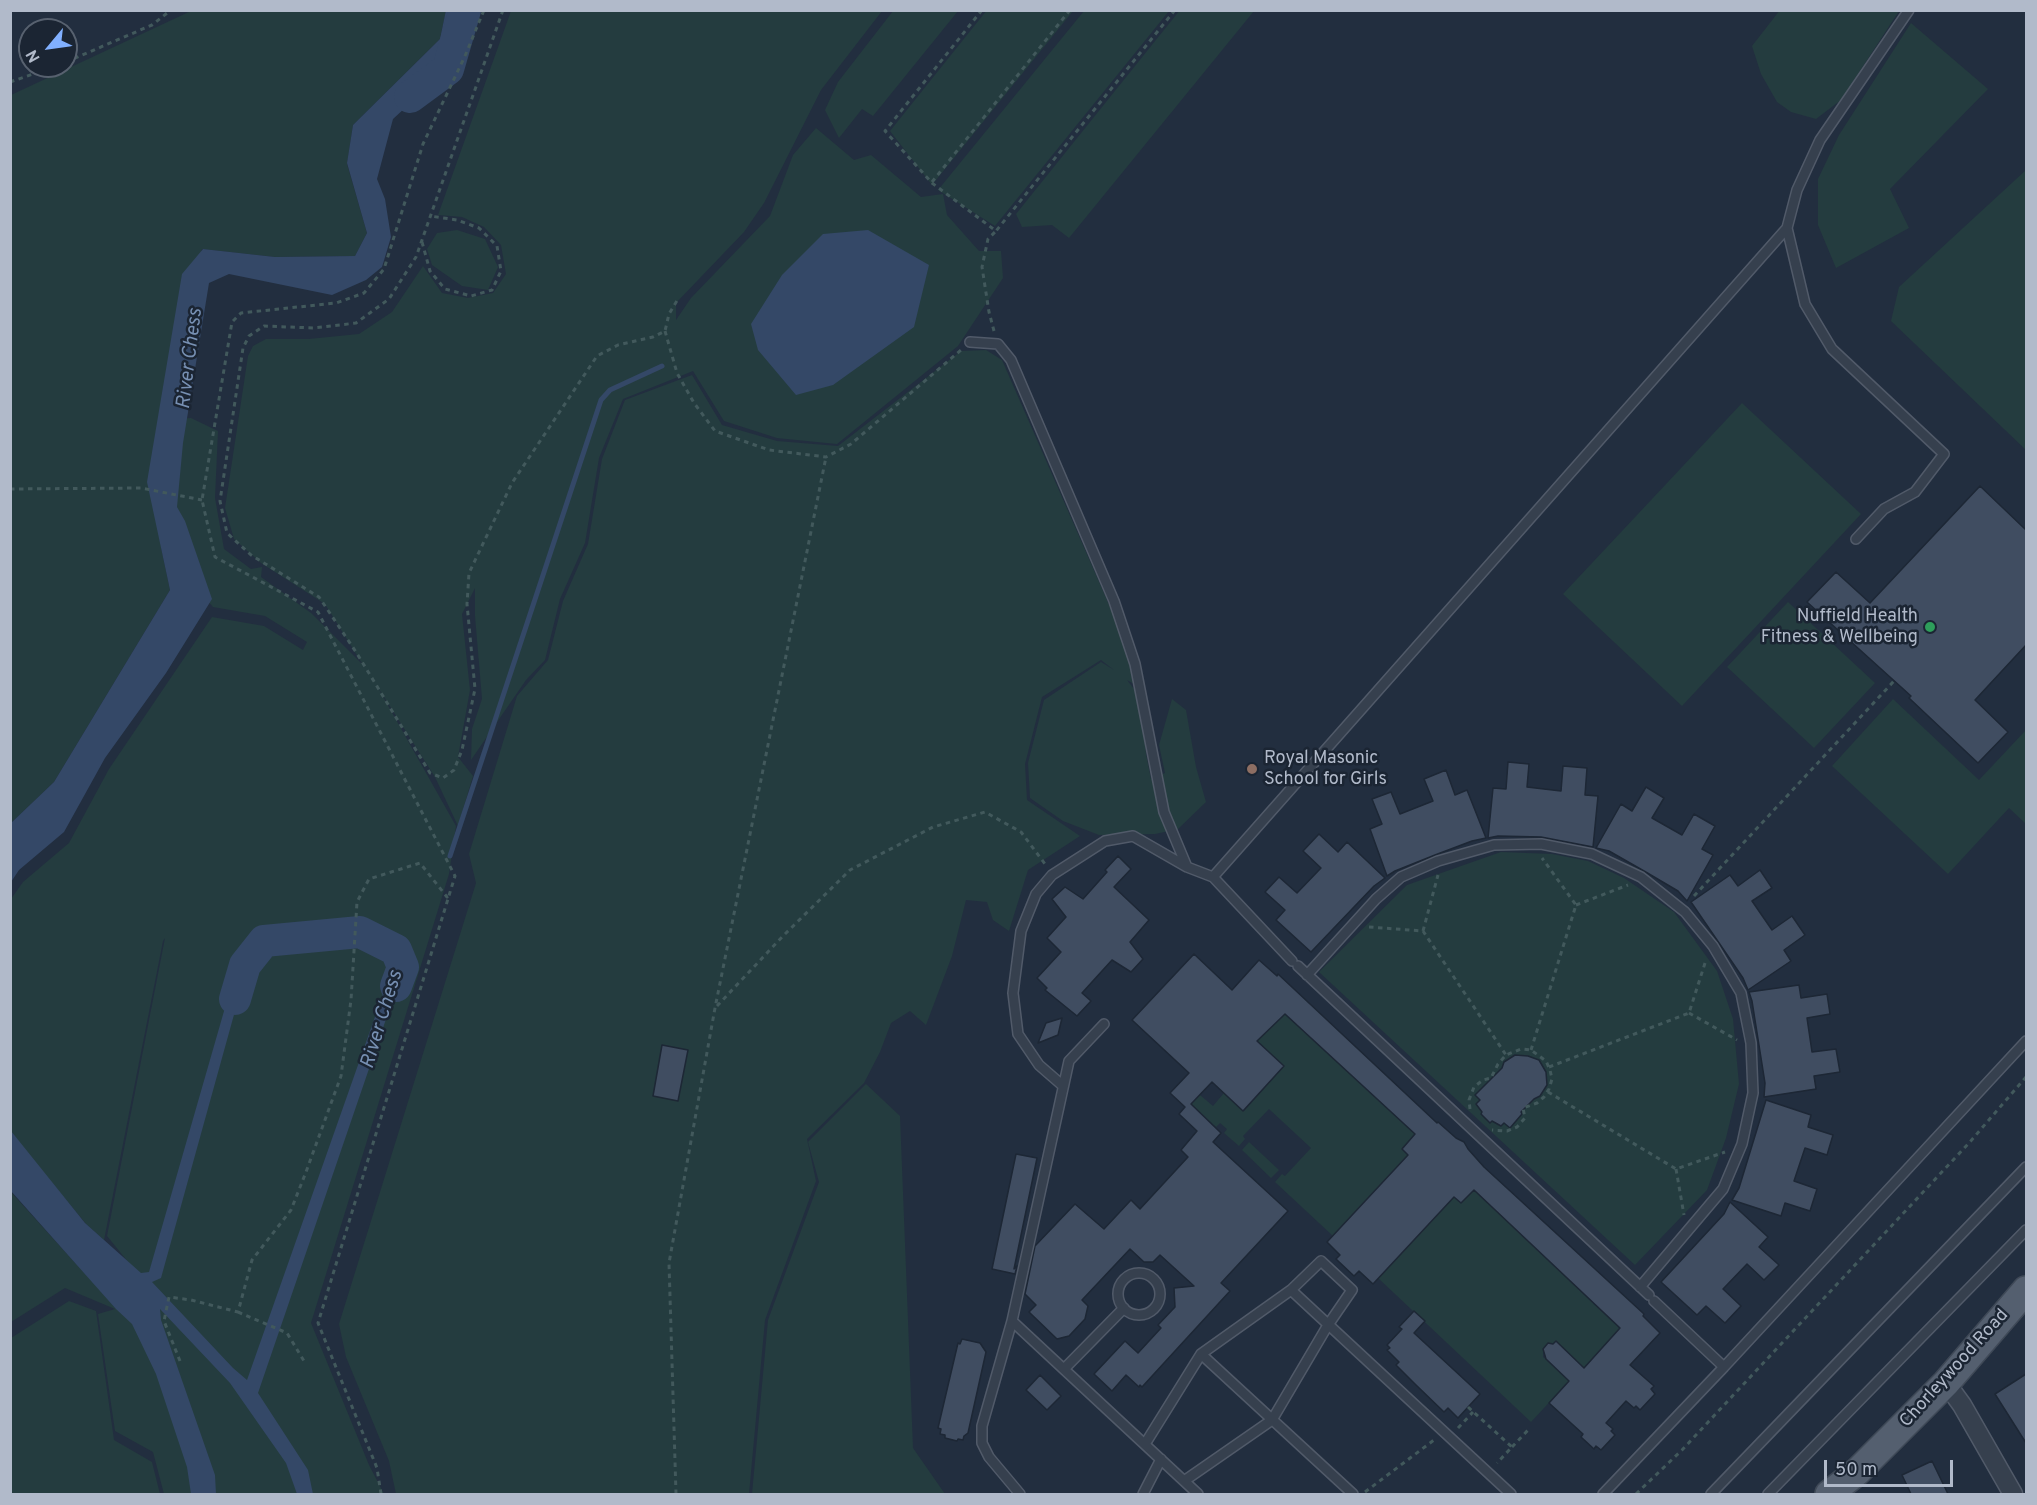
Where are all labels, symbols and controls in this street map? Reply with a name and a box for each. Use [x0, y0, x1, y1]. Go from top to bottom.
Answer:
north arrow [18, 18, 78, 78]
text: N [22, 46, 46, 66]
water label: River Chess [173, 307, 209, 411]
place label: Nuffield Health Fitness & Wellbeing [1761, 606, 1918, 648]
marker: Nuffield Health Fitness & Wellbeing [1923, 620, 1937, 634]
place label: Royal Masonic School for Girls [1264, 748, 1387, 790]
marker: Royal Masonic School for Girls [1245, 762, 1259, 776]
water label: River Chess [357, 968, 409, 1072]
street label: Chorleywood Road [1896, 1305, 2014, 1433]
scale bar [1827, 1448, 1956, 1486]
text: 50 m [1835, 1459, 1877, 1482]

